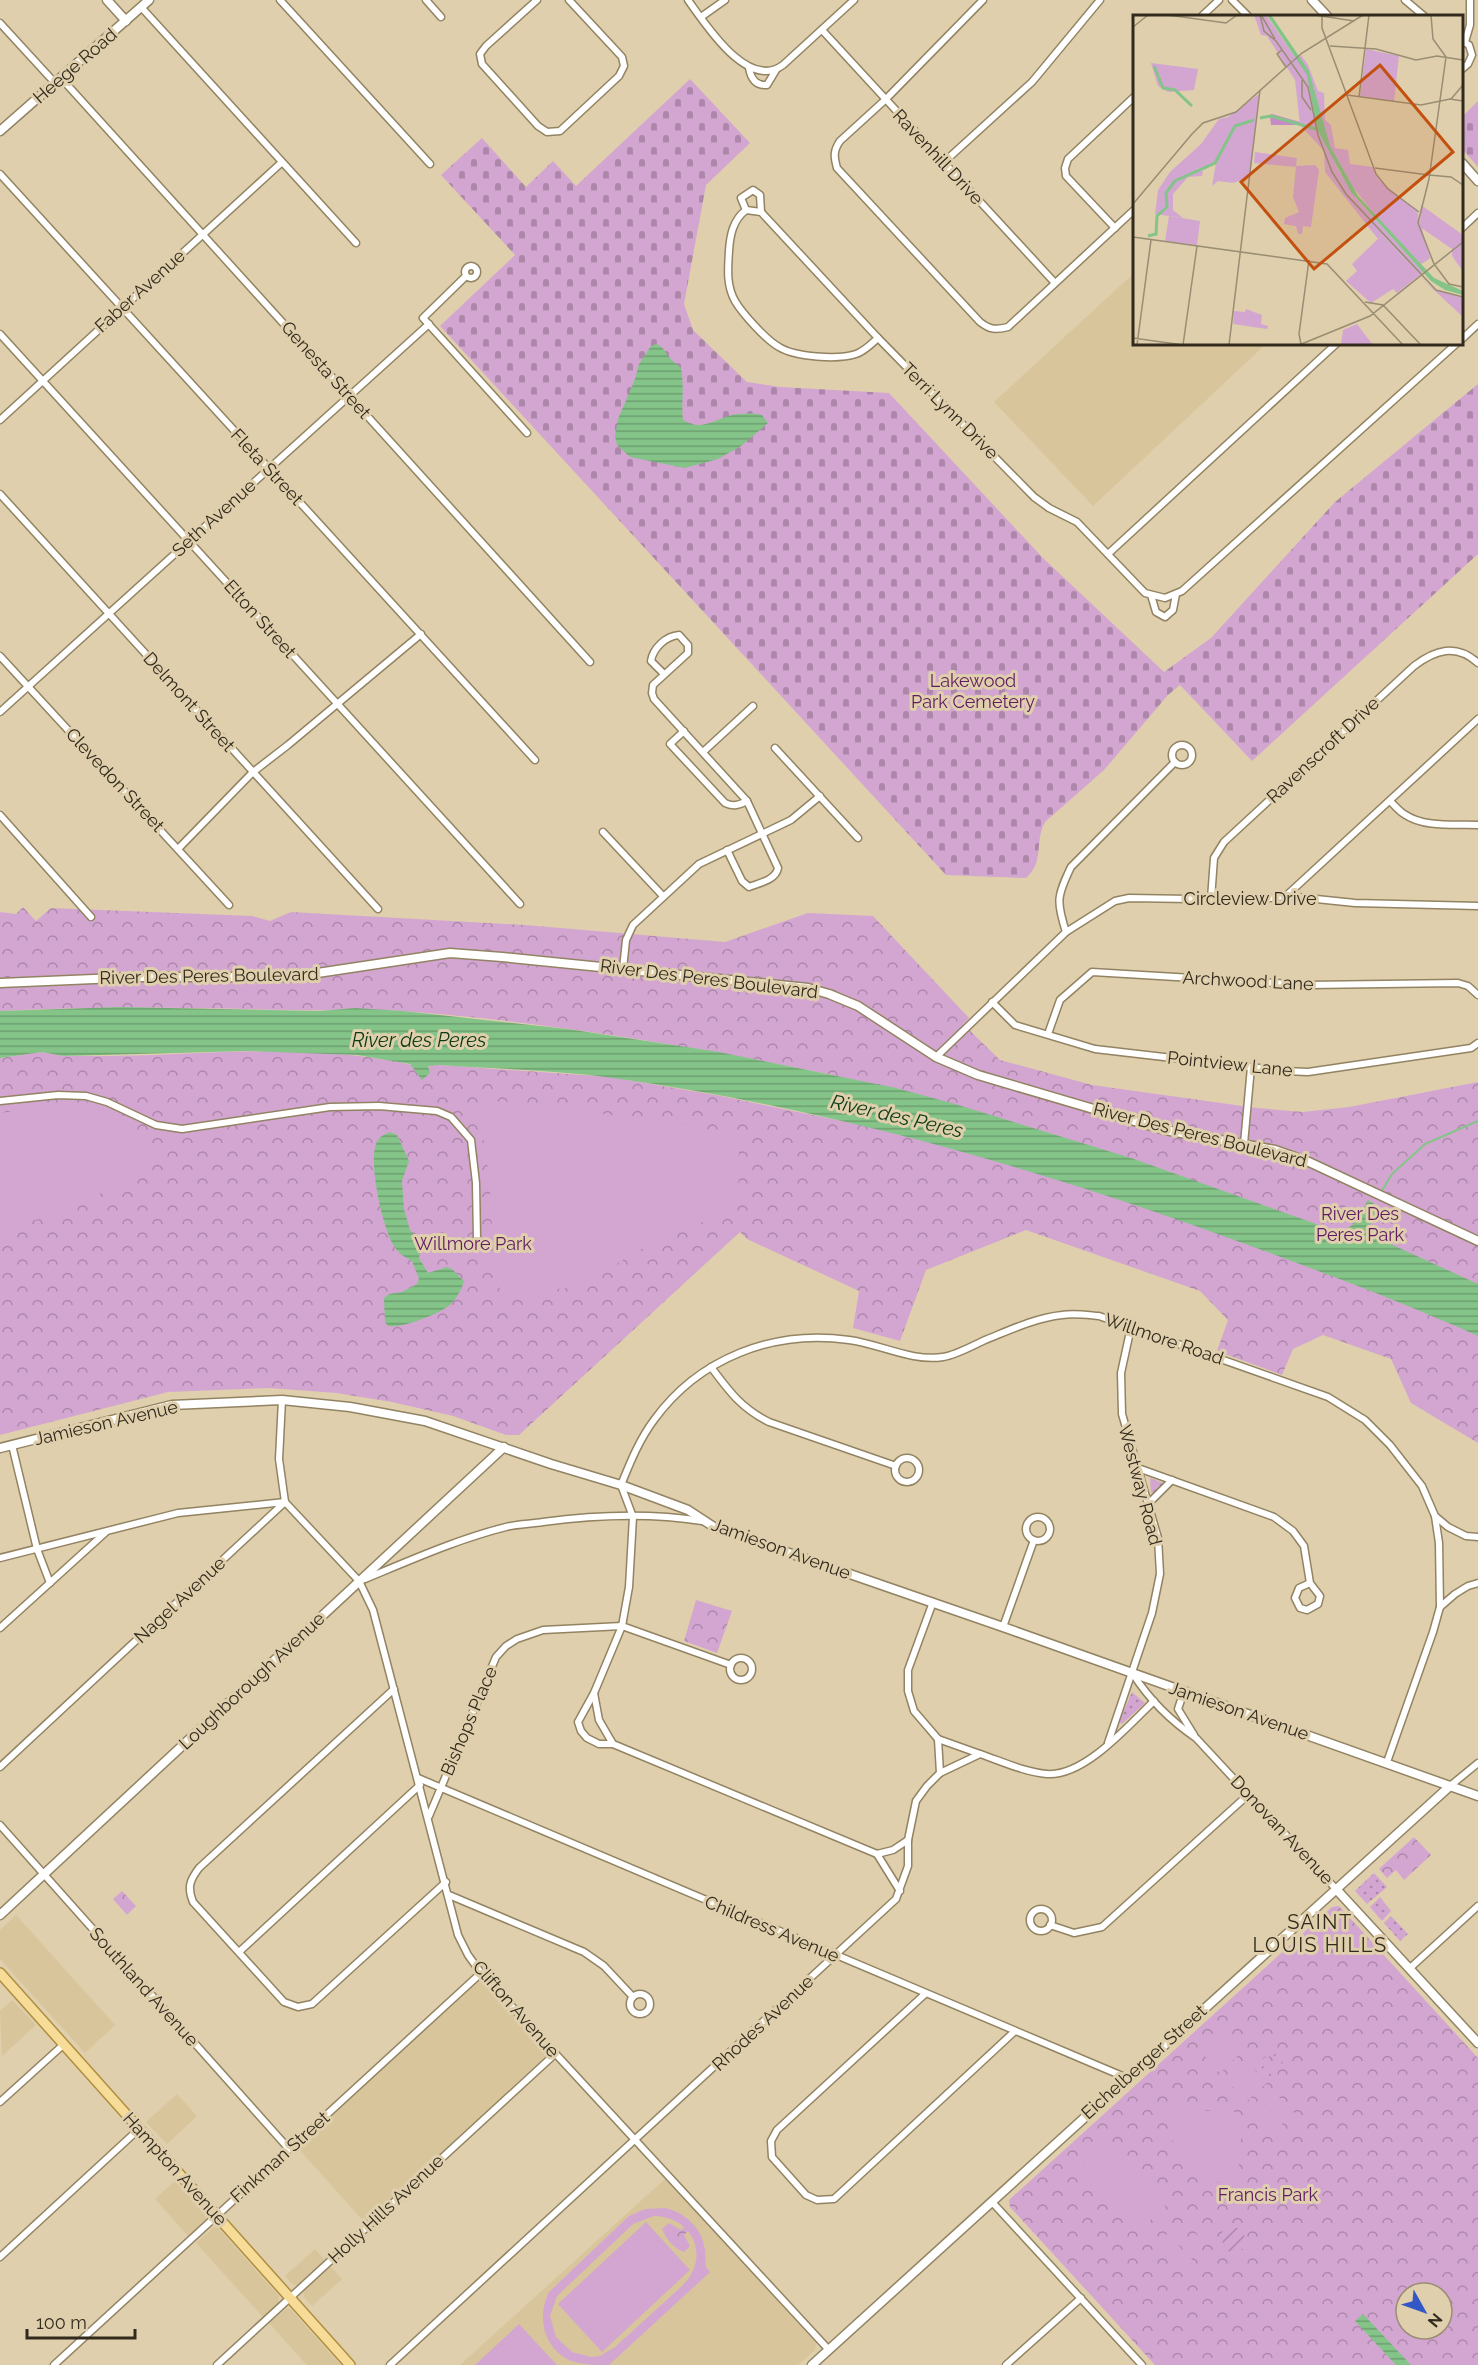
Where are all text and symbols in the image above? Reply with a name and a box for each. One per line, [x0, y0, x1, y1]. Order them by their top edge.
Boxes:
inset map [1133, 15, 1463, 345]
street label: Heege Road [29, 24, 121, 108]
street label: Ravenhill Drive [889, 105, 988, 209]
street label: Faber Avenue [90, 244, 189, 337]
street label: Genesta Street [277, 317, 376, 423]
street label: Terri Lynn Drive [898, 358, 1003, 464]
street label: Fleta Street [227, 424, 308, 509]
street label: Seth Avenue [168, 474, 260, 561]
street label: Elton Street [220, 575, 301, 662]
street label: Delmont Street [139, 648, 240, 756]
park label: Lakewood Park Cemetery [911, 670, 1035, 712]
street label: Ravenscroft Drive [1262, 692, 1384, 807]
street label: Clevedon Street [62, 723, 169, 836]
street label: Circleview Drive [1184, 888, 1317, 909]
street label: River Des Peres Boulevard [599, 955, 819, 1002]
street label: River Des Peres Boulevard [99, 963, 319, 988]
street label: Archwood Lane [1182, 967, 1315, 994]
water label: River des Peres [352, 1028, 487, 1052]
street label: Pointview Lane [1166, 1046, 1294, 1081]
water label: River des Peres [829, 1089, 966, 1143]
street label: River Des Peres Boulevard [1091, 1098, 1309, 1171]
park label: River Des Peres Park [1316, 1203, 1405, 1245]
park label: Willmore Park [414, 1233, 532, 1254]
street label: Willmore Road [1102, 1308, 1226, 1369]
street label: Jamieson Avenue [32, 1396, 180, 1449]
street label: Westway Road [1114, 1422, 1167, 1547]
street label: Jamieson Avenue [709, 1514, 854, 1584]
street label: Nagel Avenue [130, 1552, 230, 1647]
street label: Loughborough Avenue [175, 1607, 329, 1754]
street label: Bishops Place [436, 1663, 501, 1779]
street label: Jamieson Avenue [1167, 1677, 1312, 1744]
street label: Donovan Avenue [1226, 1771, 1339, 1889]
street label: Childress Avenue [702, 1891, 843, 1967]
district label: SAINT LOUIS HILLS [1252, 1910, 1388, 1957]
street label: Southland Avenue [86, 1923, 203, 2051]
street label: Clifton Avenue [469, 1956, 564, 2062]
street label: Rhodes Avenue [708, 1970, 818, 2075]
street label: Eichelberger Street [1077, 2000, 1210, 2123]
street label: Finkman Street [226, 2107, 333, 2207]
street label: Hampton Avenue [119, 2108, 232, 2230]
street label: Holly Hills Avenue [324, 2149, 448, 2267]
park label: Francis Park [1218, 2184, 1319, 2205]
north arrow [1394, 2281, 1454, 2341]
scale bar [27, 2302, 135, 2340]
text: N [1424, 2310, 1446, 2331]
text: 100 m [36, 2312, 87, 2333]

